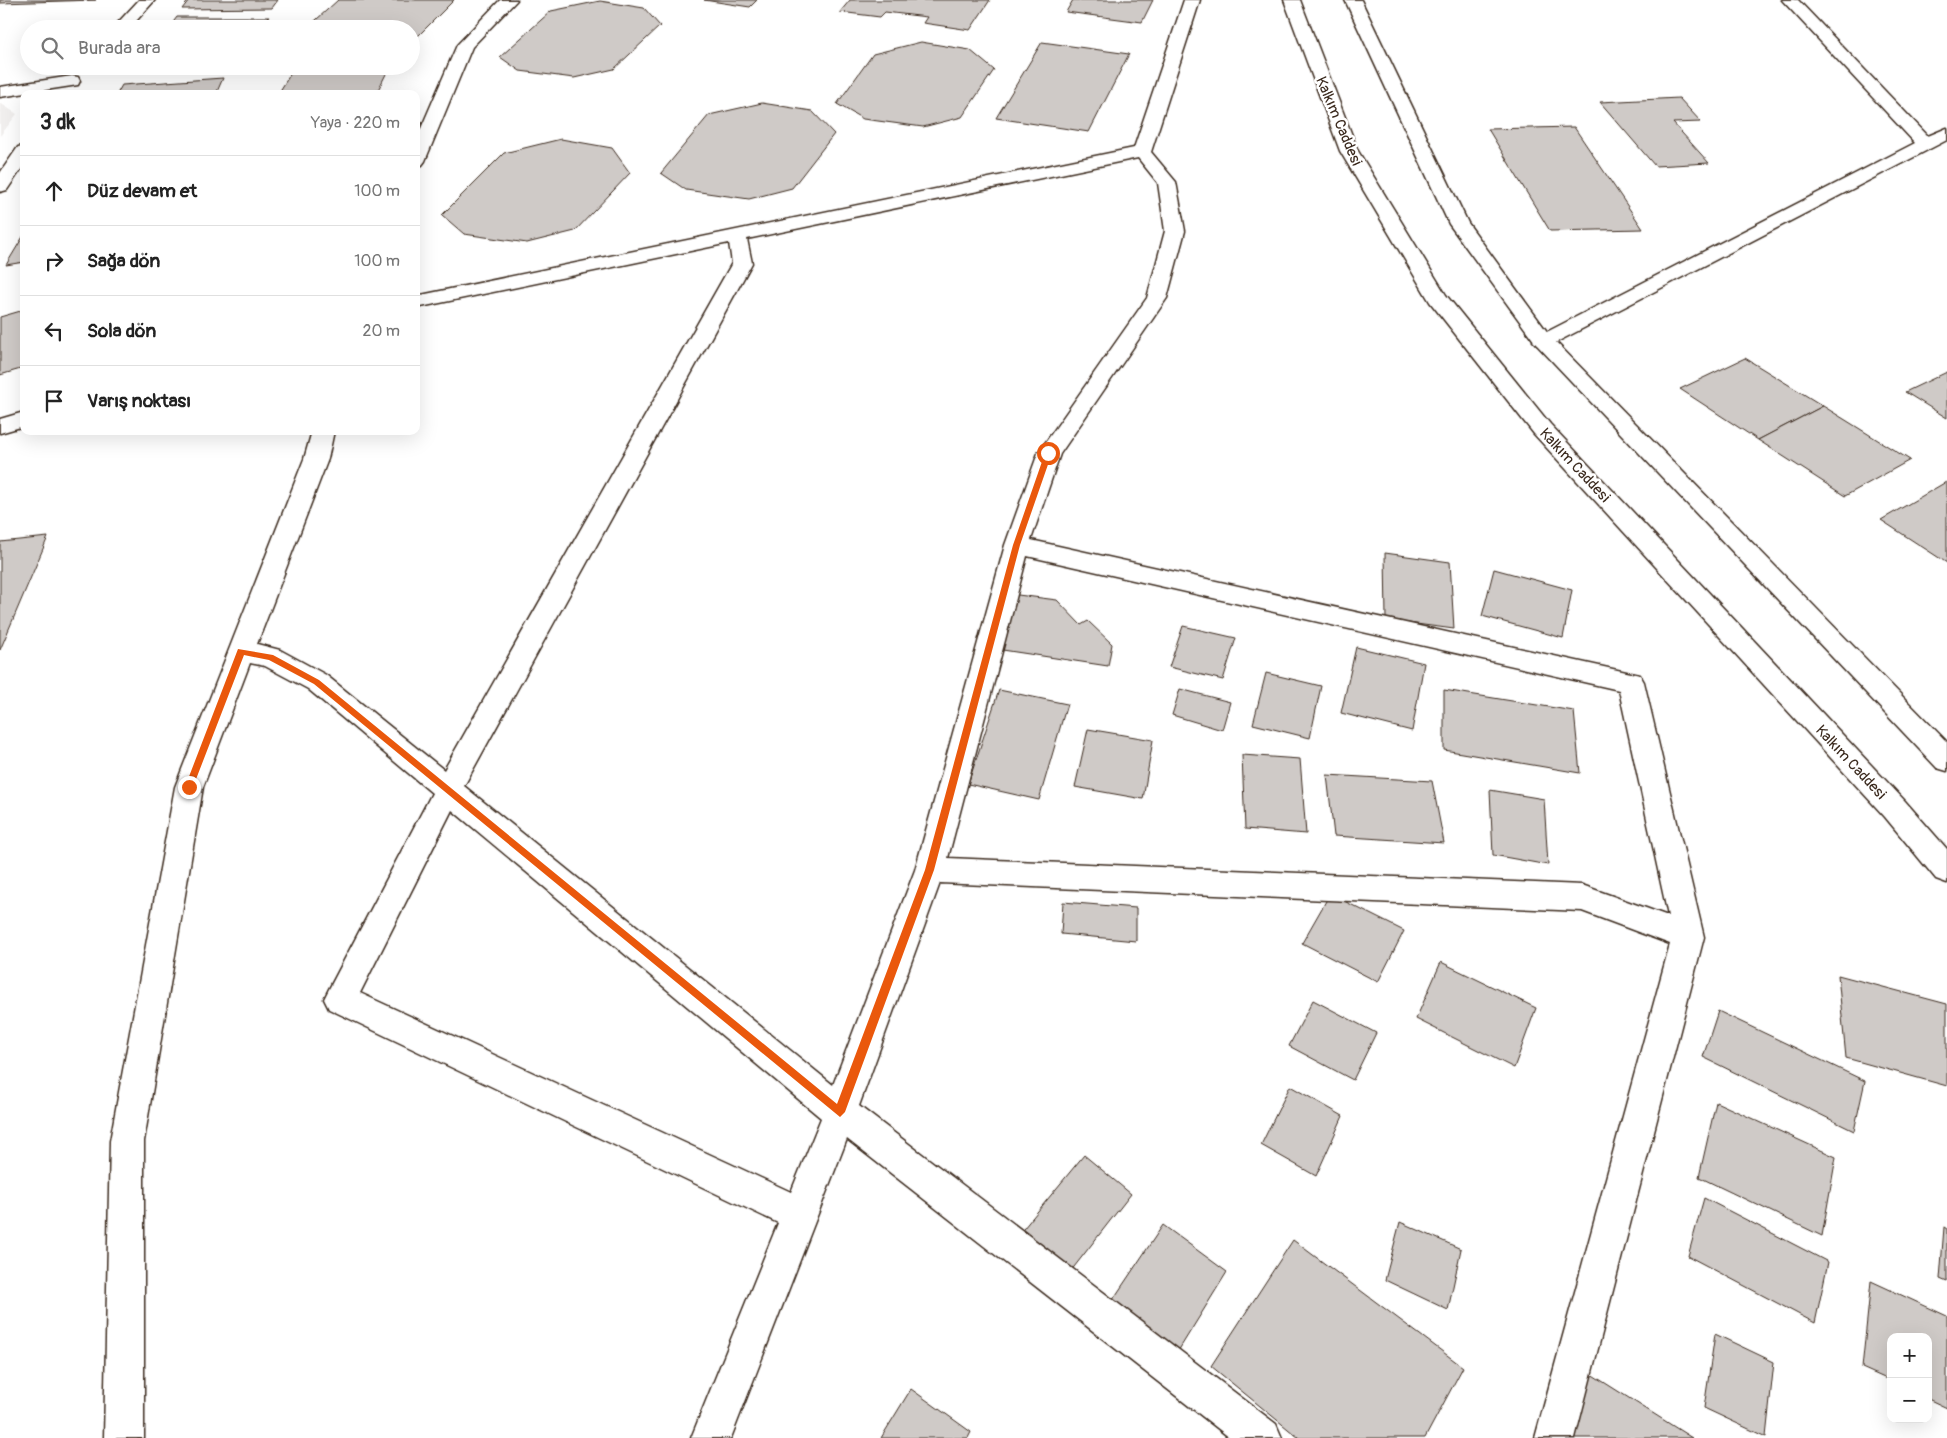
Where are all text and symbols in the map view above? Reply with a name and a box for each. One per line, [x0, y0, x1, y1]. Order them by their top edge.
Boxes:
search box [20, 20, 420, 75]
icon: search [38, 34, 66, 62]
text: Burada ara [78, 36, 161, 60]
street label: Kalkım Caddesi [1311, 74, 1366, 169]
text: 3 dk [40, 109, 75, 136]
text: Yaya · 220 m [311, 113, 400, 133]
icon: ahead [40, 177, 68, 205]
text: Düz devam et [87, 179, 197, 203]
text: 100 m [354, 181, 400, 201]
icon: right [40, 247, 68, 275]
text: Sağa dön [87, 249, 160, 273]
text: 100 m [354, 251, 400, 271]
icon: left [40, 317, 68, 345]
text: Sola dön [87, 319, 156, 343]
text: 20 m [362, 321, 400, 341]
icon: arrive [40, 387, 68, 415]
text: Varış noktası [87, 389, 191, 413]
street label: Kalkım Caddesi [1535, 424, 1614, 507]
route start [1037, 442, 1060, 465]
street label: Kalkım Caddesi [1811, 721, 1890, 804]
route end [178, 776, 201, 799]
map controls [1887, 1333, 1932, 1423]
button: + [1887, 1333, 1932, 1378]
button: − [1887, 1378, 1932, 1423]

